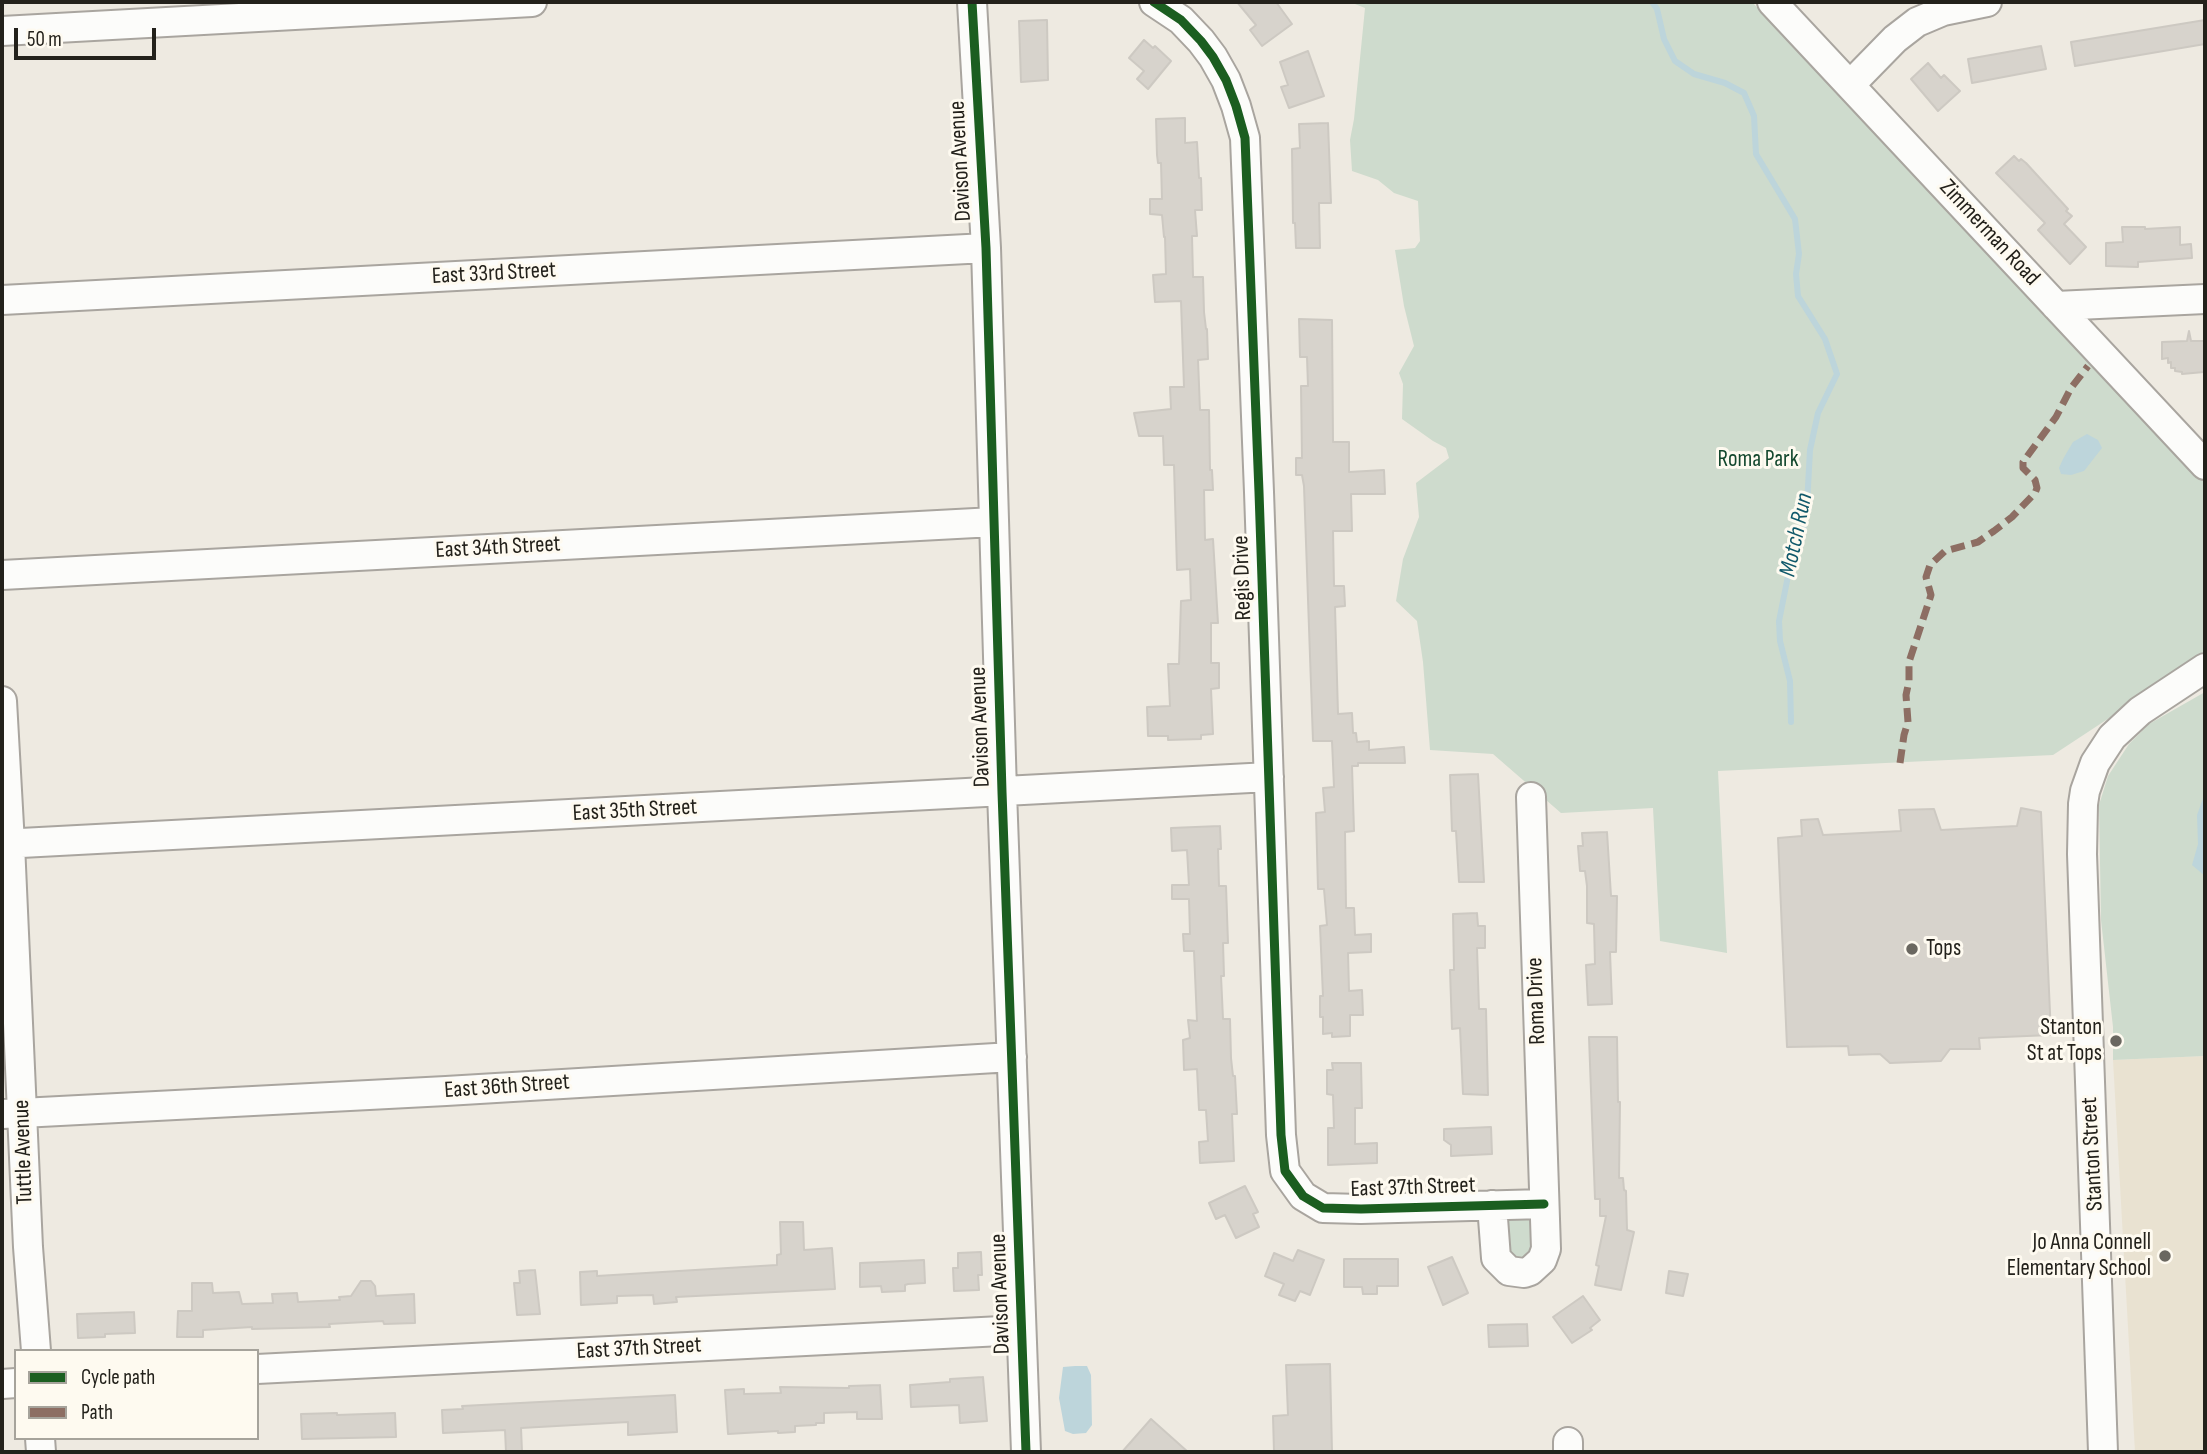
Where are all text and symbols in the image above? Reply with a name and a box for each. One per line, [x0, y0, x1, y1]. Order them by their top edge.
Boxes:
scale bar [18, 14, 159, 58]
text: 50 m [27, 27, 62, 52]
street label: Davison Avenue [944, 100, 978, 222]
street label: Zimmerman Road [1933, 174, 2045, 292]
street label: East 33rd Street [431, 257, 557, 291]
park label: Roma Park [1718, 446, 1798, 474]
water label: Motch Run [1774, 491, 1820, 579]
street label: East 34th Street [435, 531, 561, 565]
street label: Regis Drive [1228, 535, 1258, 621]
street label: Davison Avenue [965, 666, 997, 788]
street label: East 35th Street [572, 794, 698, 828]
place label: Tops [1926, 935, 1961, 963]
marker: Tops [1904, 941, 1920, 957]
street label: Roma Drive [1522, 957, 1552, 1045]
place label: Stanton St at Tops [2027, 1014, 2102, 1068]
marker: Stanton St at Tops [2108, 1033, 2124, 1049]
street label: East 36th Street [443, 1069, 571, 1105]
street label: Stanton Street [2076, 1096, 2110, 1212]
street label: Tuttle Avenue [8, 1099, 40, 1205]
street label: East 37th Street [1350, 1172, 1476, 1204]
place label: Jo Anna Connell Elementary School [2007, 1229, 2151, 1283]
street label: Davison Avenue [985, 1233, 1017, 1355]
marker: Jo Anna Connell Elementary School [2157, 1248, 2173, 1264]
street label: East 37th Street [576, 1332, 702, 1366]
legend [14, 1349, 259, 1440]
text: Cycle path [81, 1365, 155, 1390]
text: Path [81, 1400, 113, 1425]

